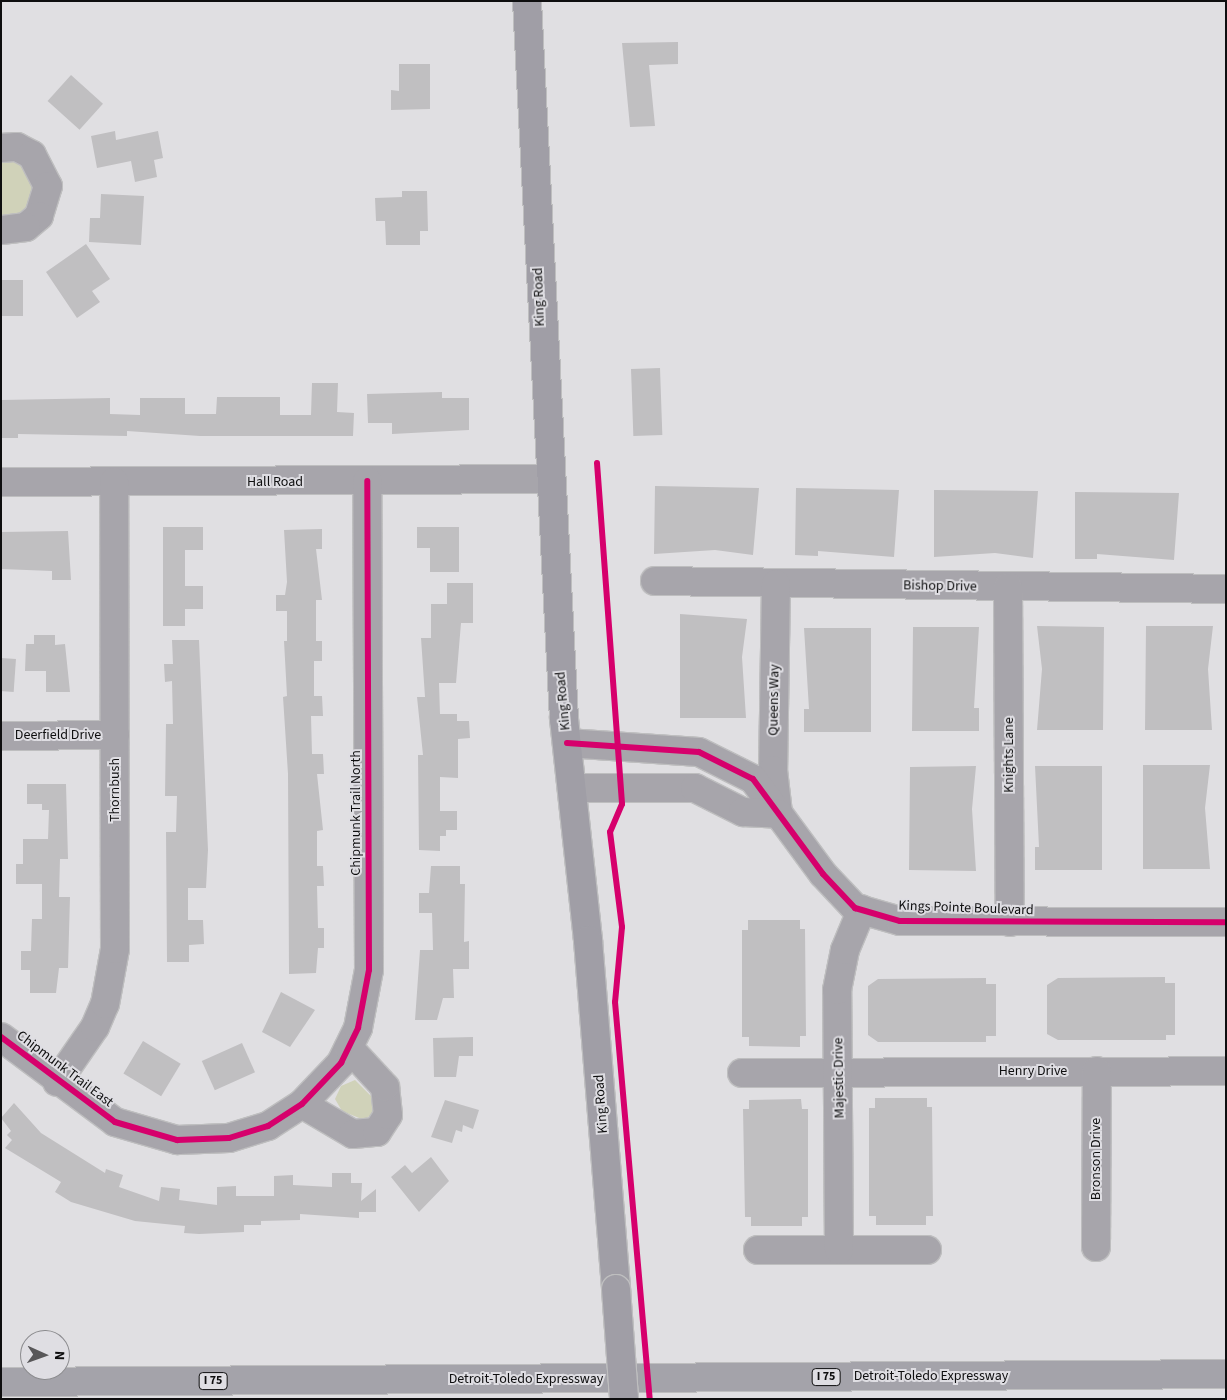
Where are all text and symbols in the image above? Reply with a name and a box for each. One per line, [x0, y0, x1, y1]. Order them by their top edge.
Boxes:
street label: King Road [530, 267, 548, 327]
street label: Hall Road [247, 474, 303, 490]
street label: Bishop Drive [903, 577, 977, 595]
street label: Queens Way [765, 664, 783, 736]
street label: King Road [552, 671, 574, 731]
street label: Knights Lane [1001, 717, 1017, 793]
street label: Deerfield Drive [15, 727, 101, 743]
street label: Chipmunk Trail North [348, 750, 364, 876]
street label: Thornbush [107, 758, 123, 822]
street label: Kings Pointe Boulevard [898, 897, 1034, 919]
street label: Chipmunk Trail East [13, 1027, 117, 1111]
street label: Majestic Drive [830, 1037, 848, 1119]
street label: Henry Drive [999, 1063, 1067, 1079]
street label: King Road [591, 1074, 611, 1134]
street label: Bronson Drive [1088, 1118, 1104, 1200]
north arrow [20, 1330, 70, 1380]
text: N [49, 1350, 69, 1360]
road number: I 75 [811, 1368, 841, 1386]
street label: Detroit-Toledo Expressway [854, 1368, 1008, 1384]
street label: Detroit-Toledo Expressway [449, 1371, 603, 1387]
road number: I 75 [198, 1372, 228, 1390]

